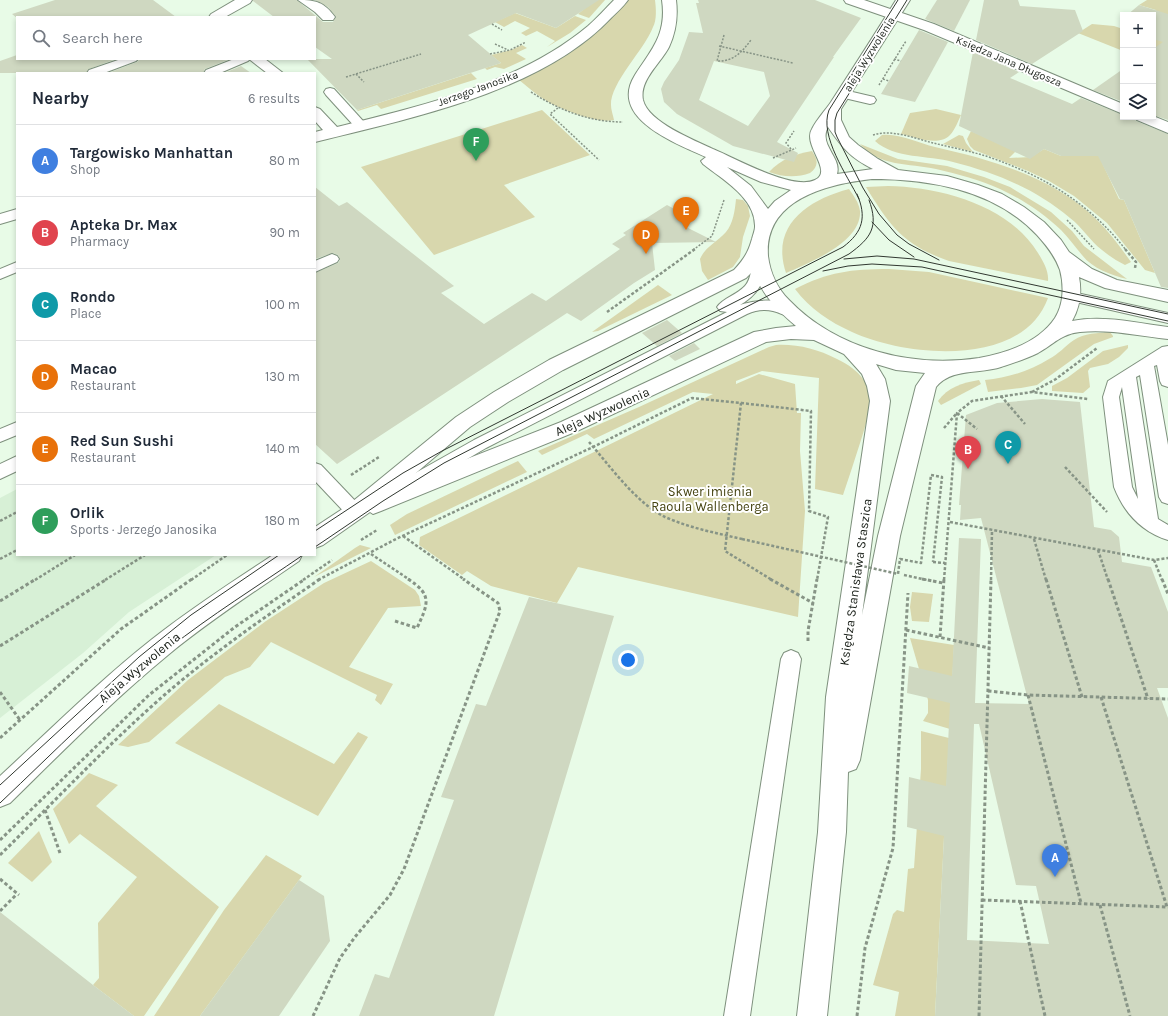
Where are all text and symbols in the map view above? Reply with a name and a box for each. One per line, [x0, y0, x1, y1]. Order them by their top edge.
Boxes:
map controls [1120, 12, 1156, 120]
button: + [1120, 12, 1156, 48]
street label: aleja Wyzwolenia [841, 14, 898, 94]
search box [16, 16, 316, 60]
icon: search [30, 27, 52, 49]
text: Search here [62, 29, 143, 47]
street label: Księdza Jana Długosza [954, 33, 1064, 90]
button: − [1120, 48, 1156, 84]
street label: Jerzego Janosika [436, 68, 520, 109]
button: layers [1120, 84, 1156, 120]
text: Nearby [32, 88, 89, 108]
text: 6 results [248, 91, 300, 106]
pin: F [463, 128, 489, 161]
text: Targowisko Manhattan [70, 144, 233, 162]
text: A [41, 153, 49, 168]
text: 80 m [269, 153, 300, 168]
text: Shop [70, 162, 100, 177]
pin: E [673, 197, 699, 230]
text: Apteka Dr. Max [70, 216, 177, 234]
pin: D [633, 221, 659, 254]
text: B [41, 225, 49, 240]
text: 90 m [269, 225, 300, 240]
text: Pharmacy [70, 234, 129, 249]
text: Rondo [70, 288, 115, 306]
text: C [41, 297, 49, 312]
text: 100 m [265, 297, 300, 312]
text: Place [70, 306, 101, 321]
text: Macao [70, 360, 117, 378]
text: D [41, 369, 49, 384]
text: 130 m [265, 369, 300, 384]
text: Restaurant [70, 378, 136, 393]
street label: Aleja Wyzwolenia [553, 384, 652, 439]
pin: C [995, 431, 1021, 464]
text: Red Sun Sushi [70, 432, 174, 450]
pin: B [955, 436, 981, 469]
text: E [41, 441, 49, 456]
text: 140 m [265, 441, 300, 456]
text: Restaurant [70, 450, 136, 465]
park label: Skwer imienia Raoula Wallenberga [651, 484, 769, 514]
street label: Księdza Stanisława Staszica [836, 497, 875, 667]
text: Orlik [70, 504, 105, 522]
text: F [41, 513, 49, 528]
text: 180 m [265, 513, 300, 528]
text: Sports · Jerzego Janosika [70, 522, 217, 537]
street label: Aleja Wyzwolenia [96, 629, 183, 706]
your location [618, 650, 638, 670]
pin: A [1042, 844, 1068, 877]

